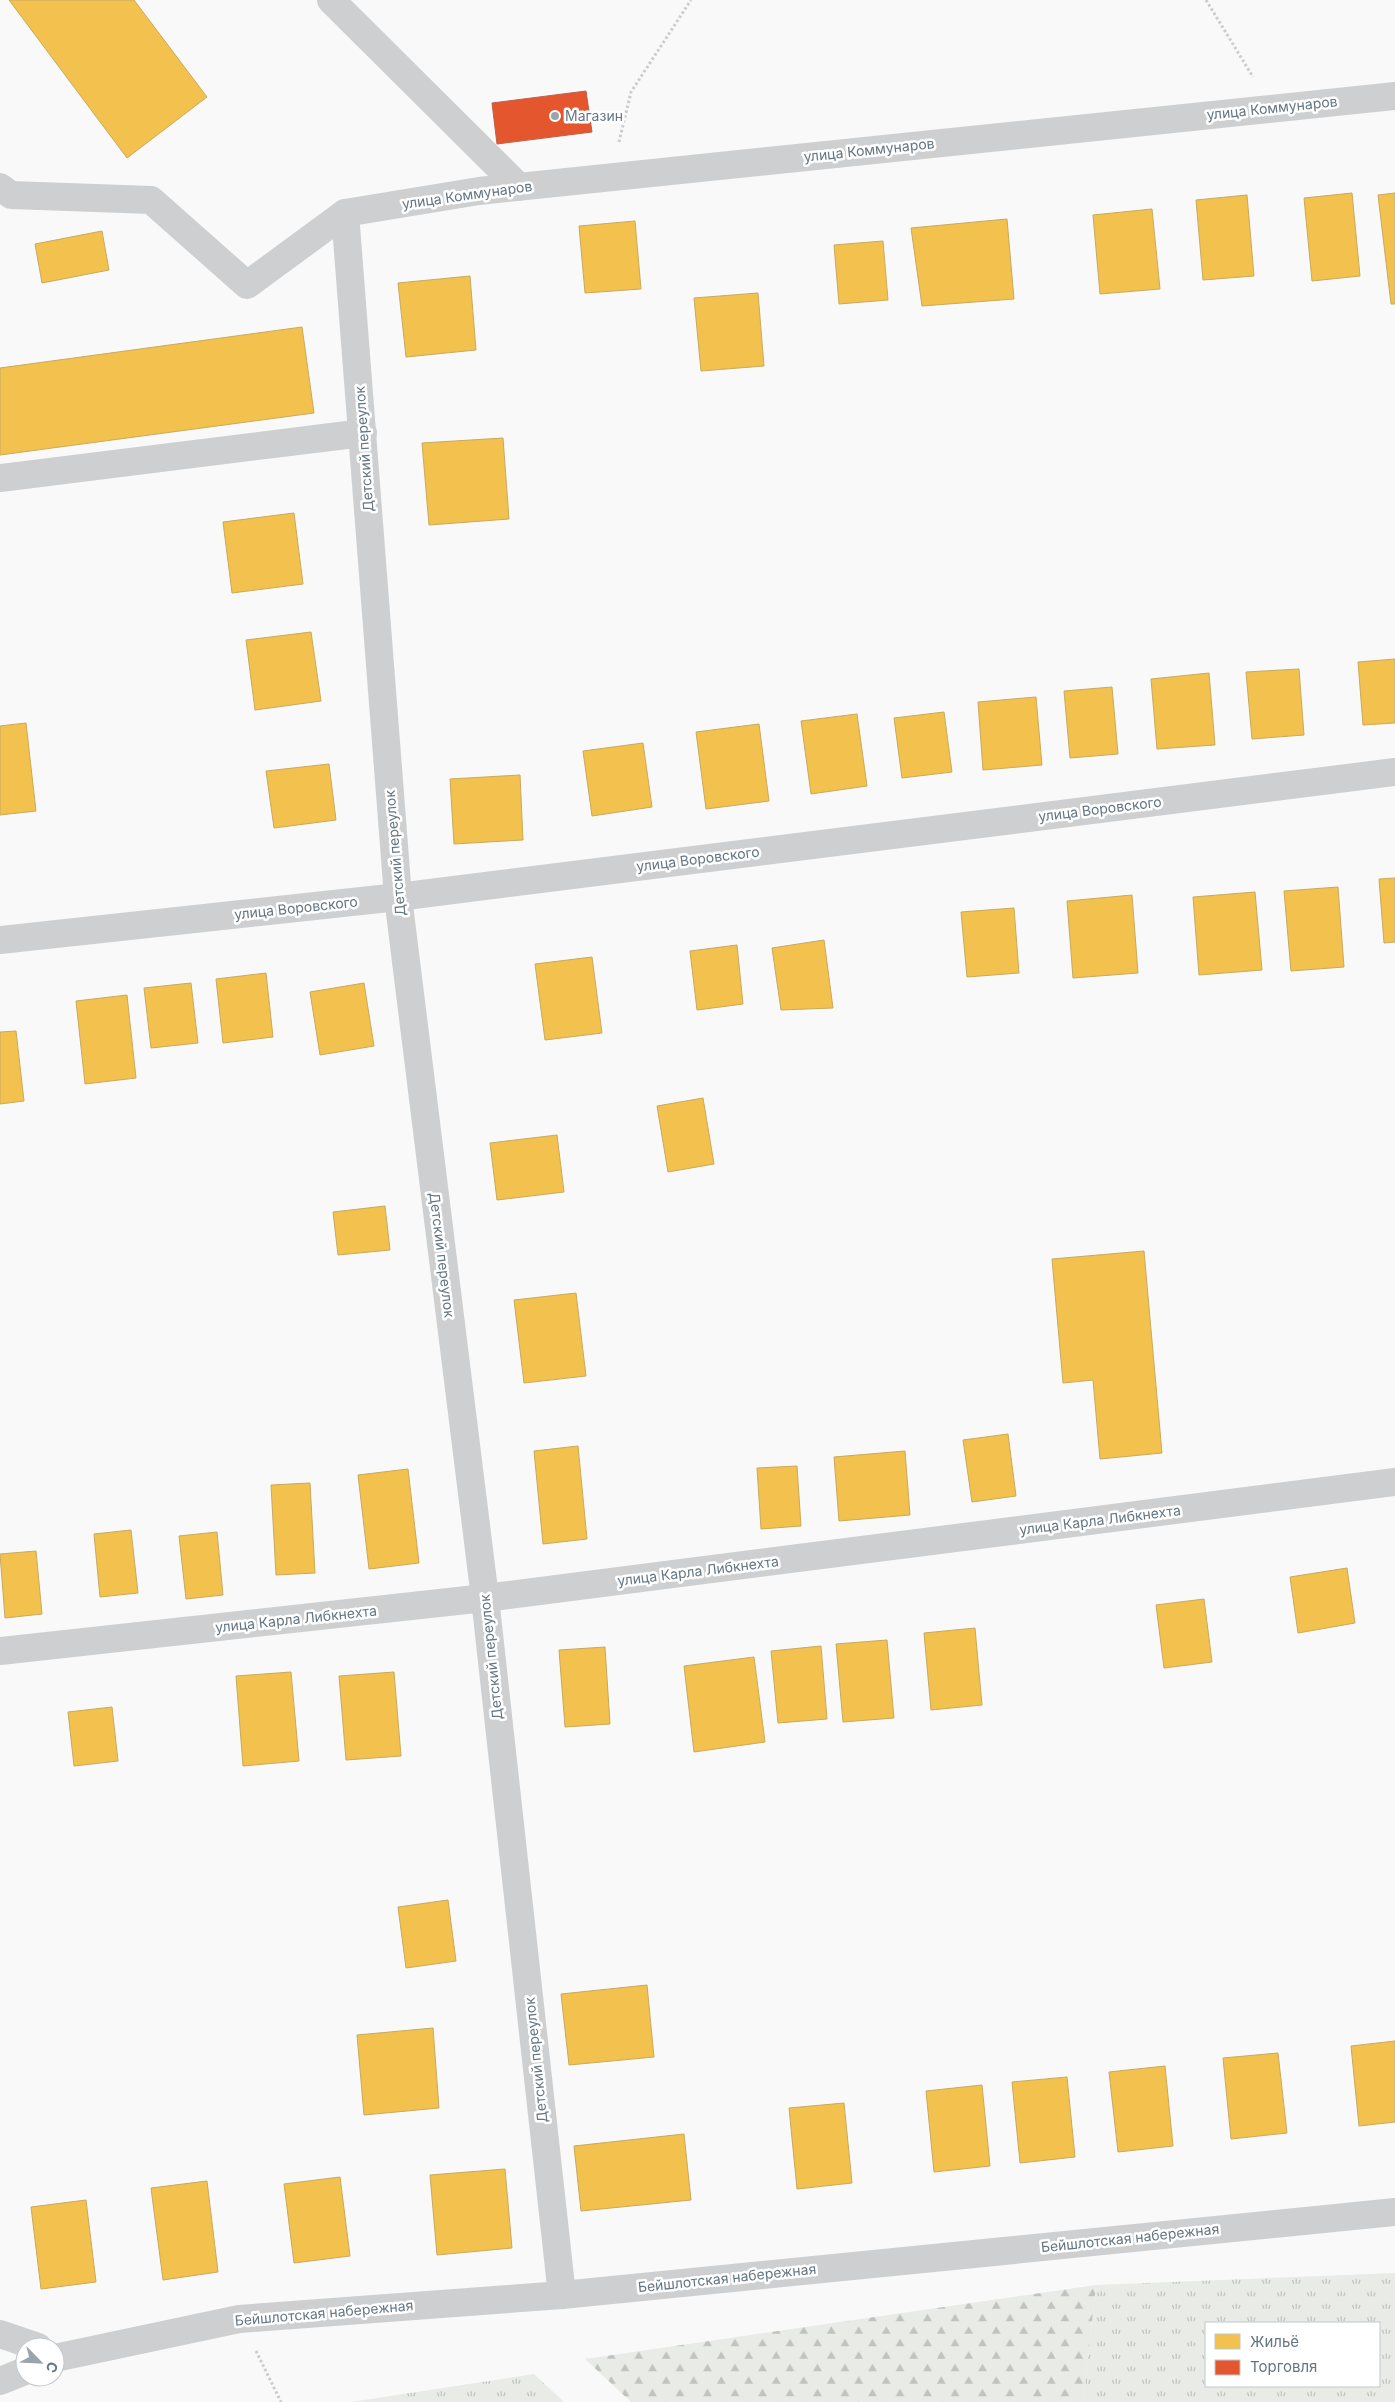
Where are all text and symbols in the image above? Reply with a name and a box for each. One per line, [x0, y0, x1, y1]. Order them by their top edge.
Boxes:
street label: улица Коммунаров [1206, 92, 1338, 123]
place label: Магазин [565, 107, 623, 124]
marker: Магазин [549, 110, 561, 122]
street label: улица Коммунаров [803, 134, 935, 165]
street label: улица Коммунаров [401, 177, 533, 212]
street label: Детский переулок [351, 385, 376, 513]
street label: Детский переулок [381, 789, 408, 917]
street label: улица Воровского [1037, 793, 1163, 825]
street label: улица Воровского [635, 843, 761, 875]
street label: улица Воровского [233, 893, 359, 922]
street label: Детский переулок [426, 1191, 459, 1319]
street label: улица Карла Либкнехта [1018, 1501, 1182, 1538]
street label: улица Карла Либкнехта [616, 1552, 780, 1589]
street label: Детский переулок [475, 1593, 506, 1721]
street label: улица Карла Либкнехта [214, 1602, 378, 1635]
street label: Детский переулок [520, 1996, 551, 2124]
street label: Бейшлотская набережная [1040, 2220, 1220, 2255]
street label: Бейшлотская набережная [637, 2260, 817, 2295]
street label: Бейшлотская набережная [234, 2296, 414, 2329]
legend [1205, 2322, 1380, 2387]
text: Жильё [1250, 2332, 1299, 2351]
north arrow [15, 2337, 65, 2387]
text: Торговля [1250, 2357, 1317, 2376]
text: С [42, 2359, 62, 2376]

